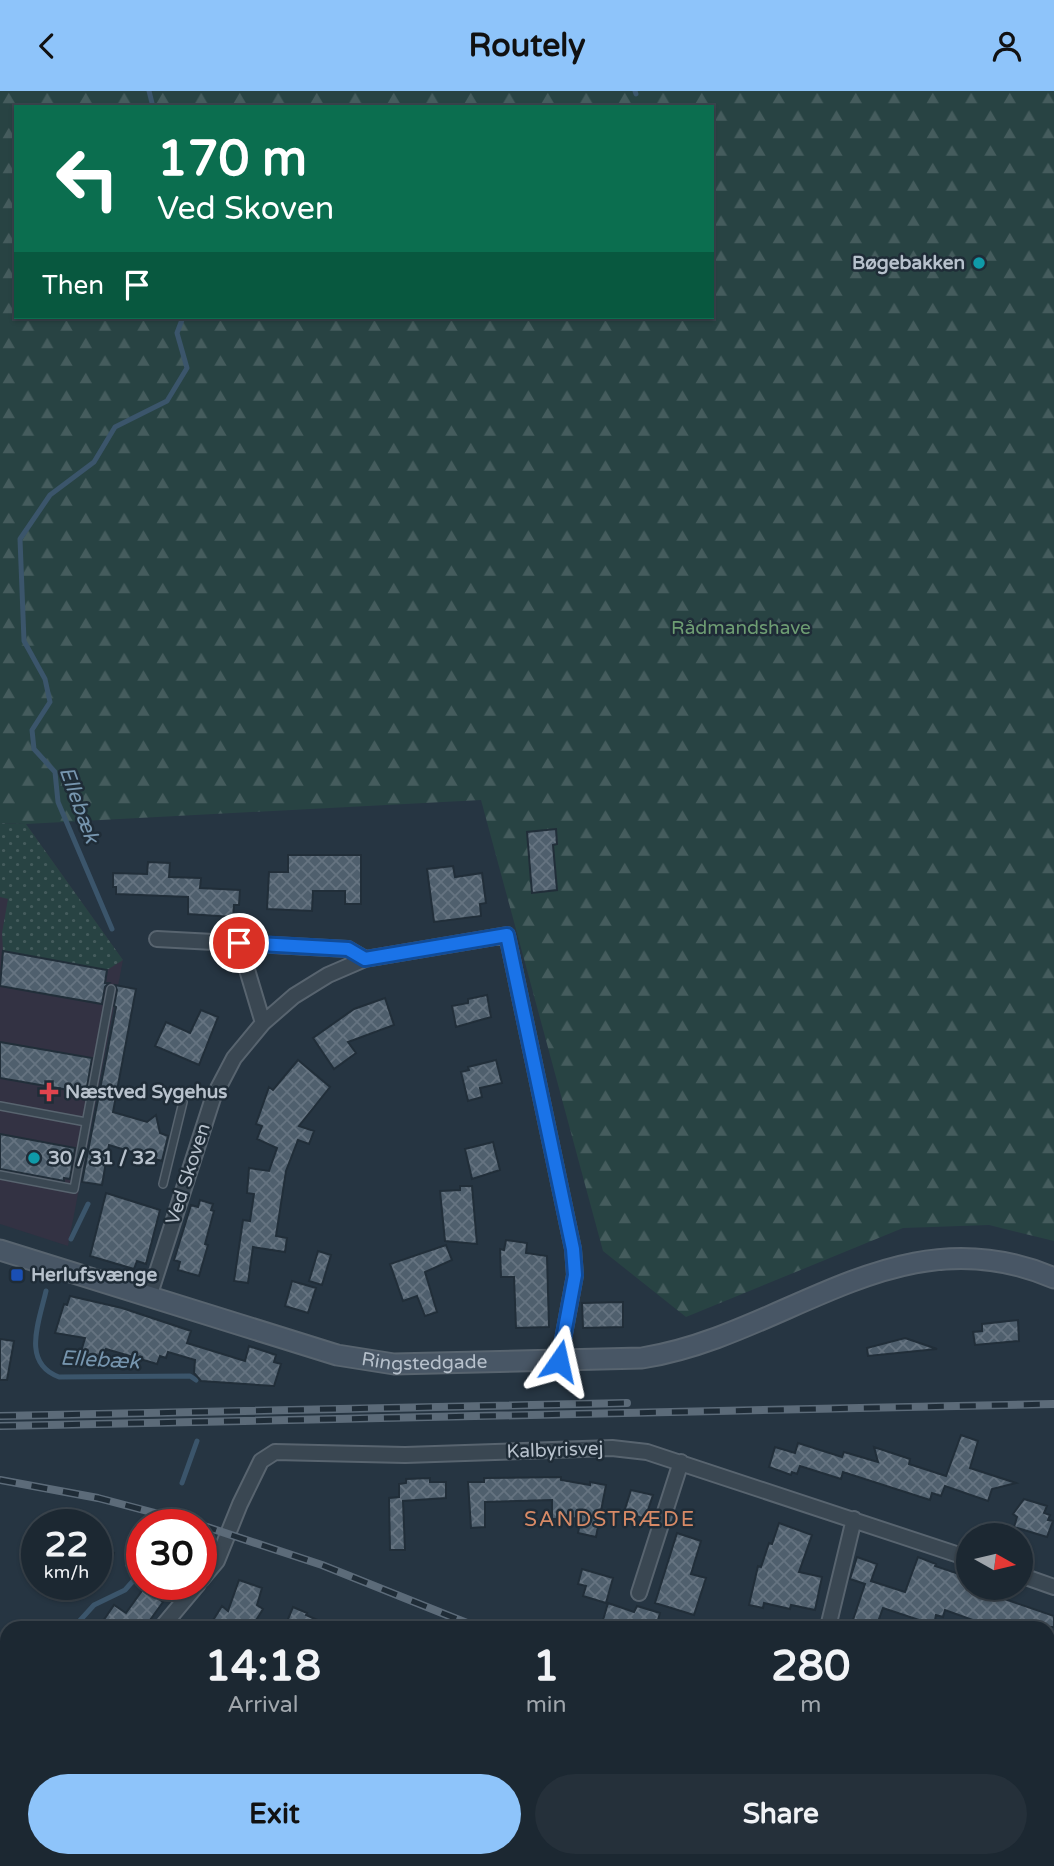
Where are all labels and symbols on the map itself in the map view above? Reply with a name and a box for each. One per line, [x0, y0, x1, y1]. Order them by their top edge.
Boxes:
place label: Bøgebakken [852, 252, 965, 275]
marker: Bøgebakken [971, 255, 987, 271]
park label: Rådmandshave [671, 617, 811, 639]
water label: Ellebæk [54, 763, 105, 848]
pin [209, 913, 269, 973]
place label: Næstved Sygehus [65, 1081, 228, 1104]
marker: Næstved Sygehus [39, 1082, 59, 1102]
street label: Ved Skoven [161, 1121, 215, 1227]
place label: 30 / 31 / 32 [48, 1147, 156, 1169]
marker: 30 / 31 / 32 [26, 1150, 42, 1166]
place label: Herlufsvænge [31, 1264, 158, 1287]
marker: Herlufsvænge [9, 1267, 25, 1283]
position arrow [522, 1324, 596, 1398]
water label: Ellebæk [60, 1345, 142, 1375]
street label: Ringstedgade [360, 1348, 488, 1375]
street label: Kalbyrisvej [506, 1437, 604, 1463]
district label: SANDSTRÆDE [524, 1507, 696, 1532]
speed limit sign: 30 [126, 1509, 217, 1600]
north arrow [956, 1523, 1032, 1599]

